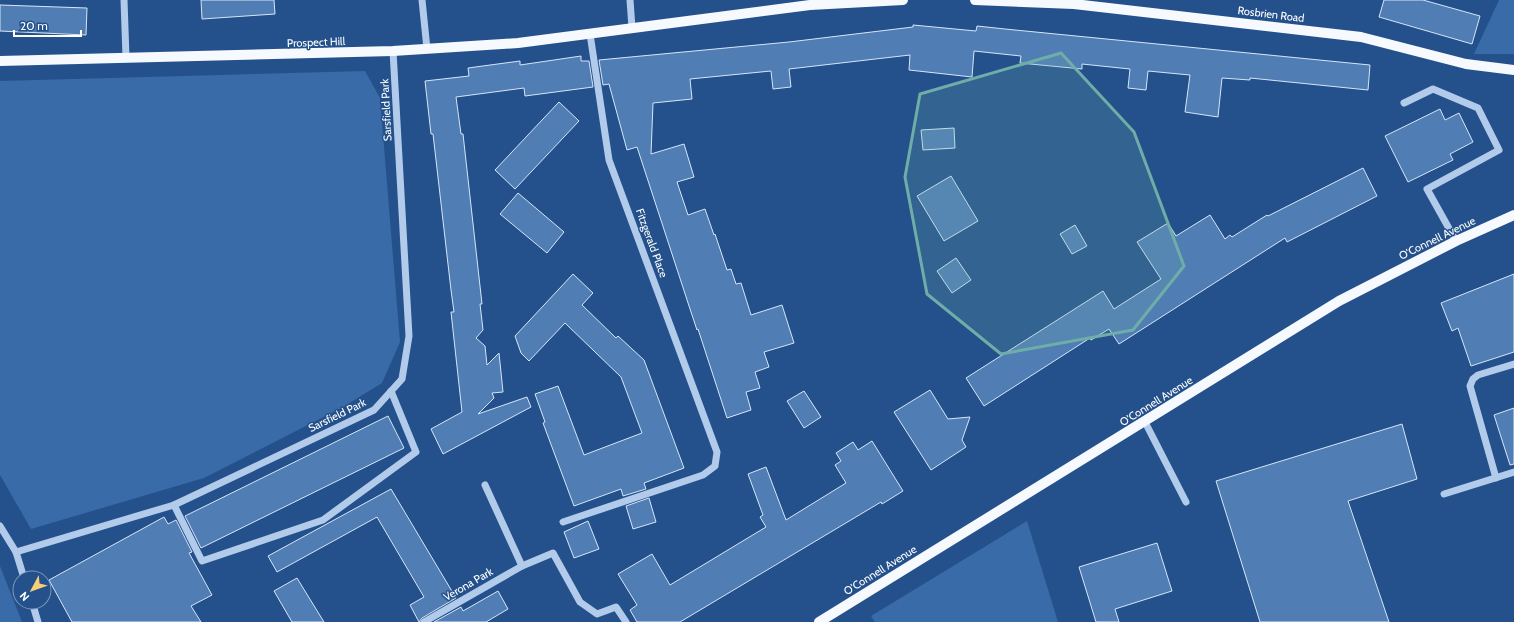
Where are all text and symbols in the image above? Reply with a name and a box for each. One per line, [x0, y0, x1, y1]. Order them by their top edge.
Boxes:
street label: Rosbrien Road [1237, 3, 1305, 25]
scale bar [14, 12, 81, 38]
text: 20 m [20, 18, 48, 33]
street label: Prospect Hill [287, 34, 346, 50]
street label: Sarsfield Park [377, 78, 395, 141]
street label: Fitzgerald Place [633, 207, 671, 280]
street label: O'Connell Avenue [1396, 213, 1478, 263]
street label: O'Connell Avenue [1117, 373, 1195, 429]
street label: Sarsfield Park [306, 395, 368, 435]
street label: O'Connell Avenue [841, 542, 919, 598]
street label: Verona Park [441, 564, 495, 604]
north arrow [12, 570, 52, 610]
text: N [17, 589, 32, 604]

